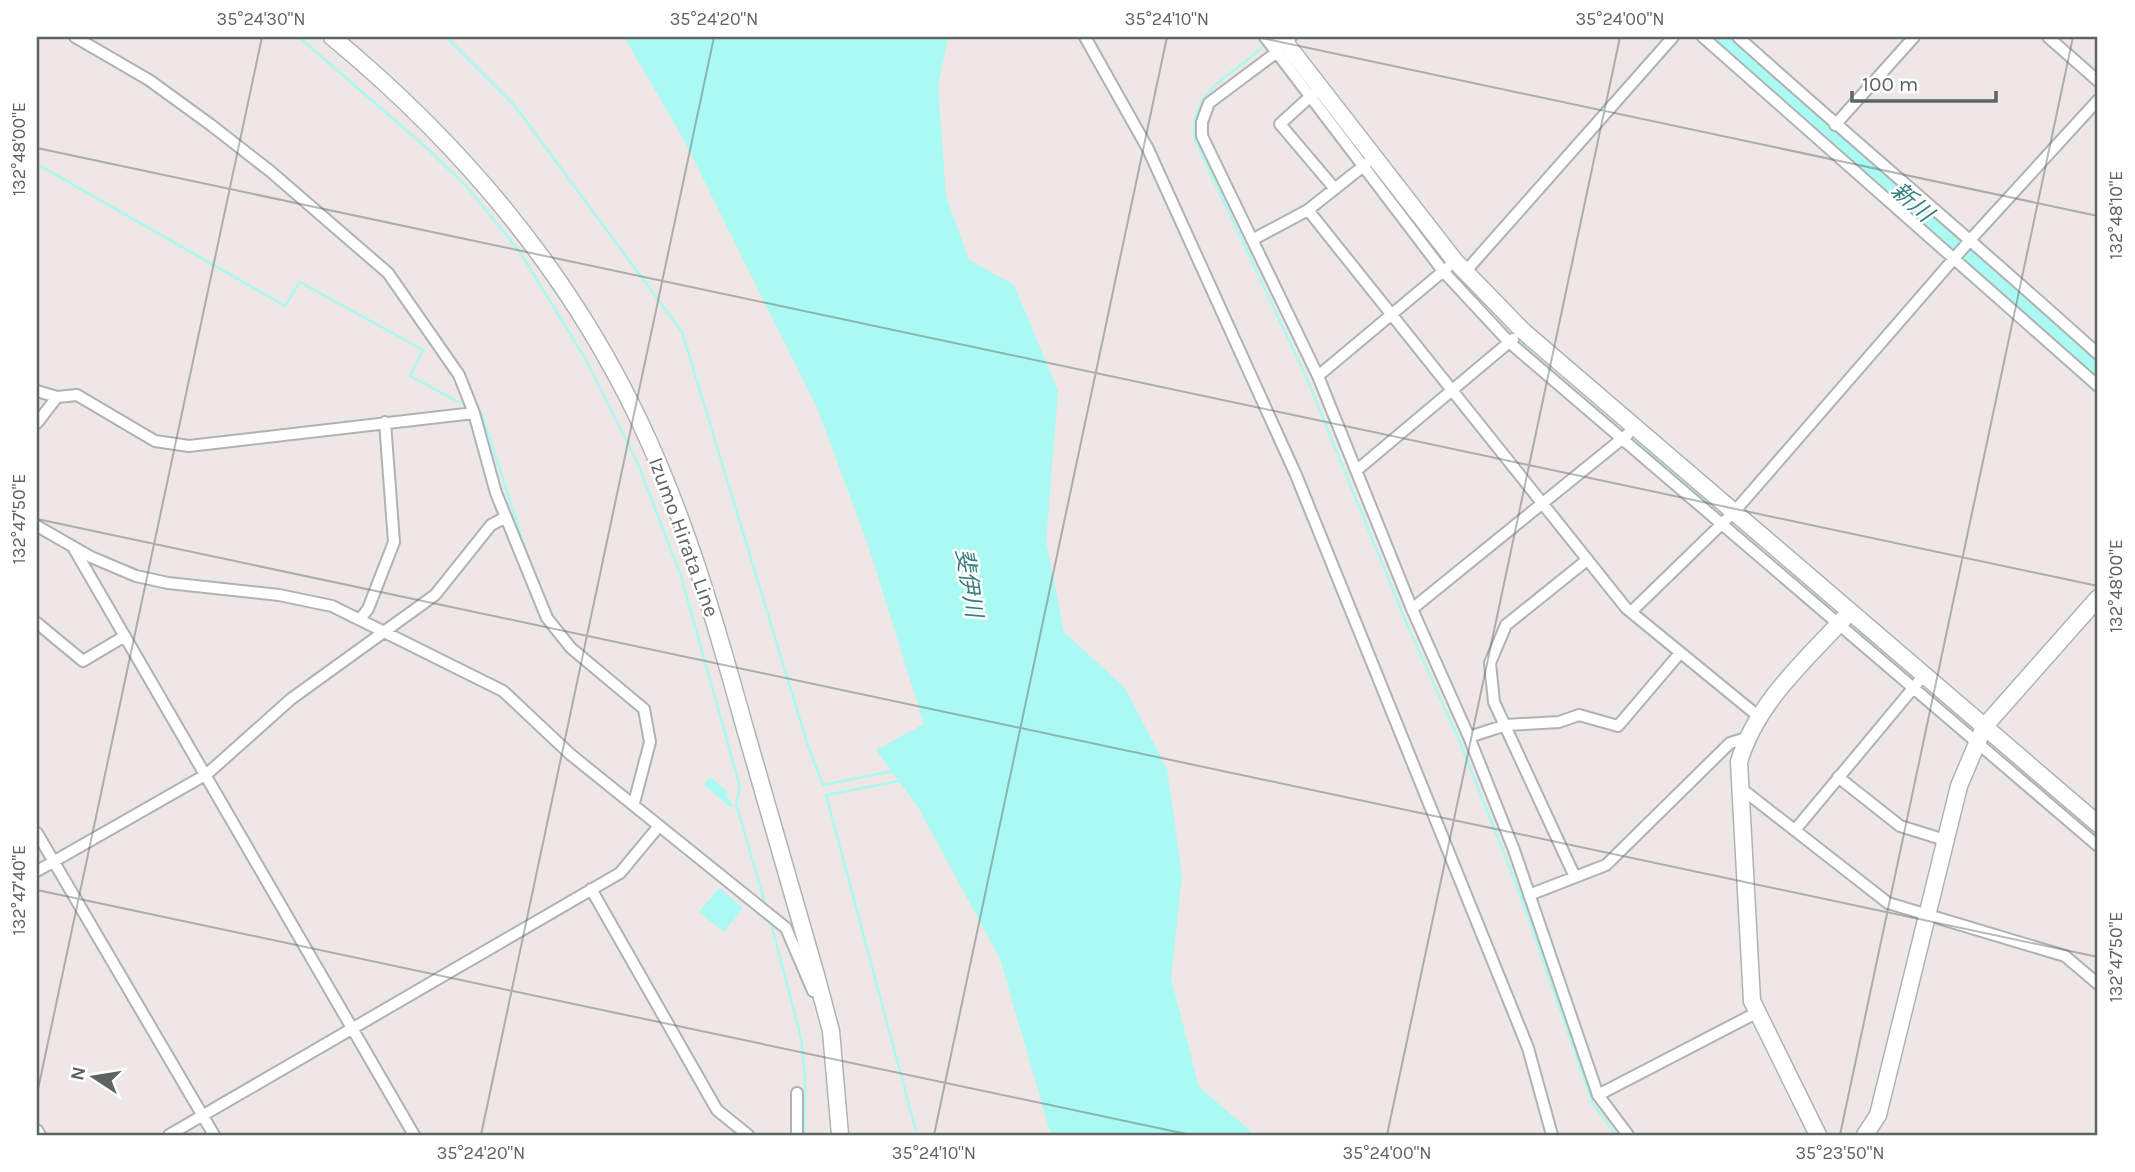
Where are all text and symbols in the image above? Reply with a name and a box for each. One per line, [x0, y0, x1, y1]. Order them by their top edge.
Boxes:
text: 35°24'30"N [217, 8, 305, 30]
text: 35°24'20"N [670, 8, 758, 30]
text: 35°24'10"N [1125, 8, 1209, 30]
text: 35°24'00"N [1575, 8, 1665, 30]
scale bar [1852, 60, 1995, 104]
text: 100 m [1862, 72, 1919, 96]
text: 132°48'00"E [8, 102, 30, 196]
text: 132°48'10"E [2105, 171, 2127, 259]
water label: 新川 [1886, 177, 1940, 229]
street label: Izumo Hirata Line [644, 454, 724, 620]
text: 132°47'50"E [8, 474, 30, 564]
text: 132°48'00"E [2105, 539, 2127, 633]
water label: 斐伊川 [950, 547, 988, 622]
text: 132°47'40"E [8, 845, 30, 935]
text: 132°47'50"E [2105, 912, 2127, 1002]
north arrow [60, 1042, 130, 1112]
text: N [66, 1065, 91, 1083]
text: 35°24'20"N [437, 1142, 525, 1164]
text: 35°24'10"N [892, 1142, 976, 1164]
text: 35°24'00"N [1342, 1142, 1432, 1164]
text: 35°23'50"N [1795, 1142, 1885, 1164]

